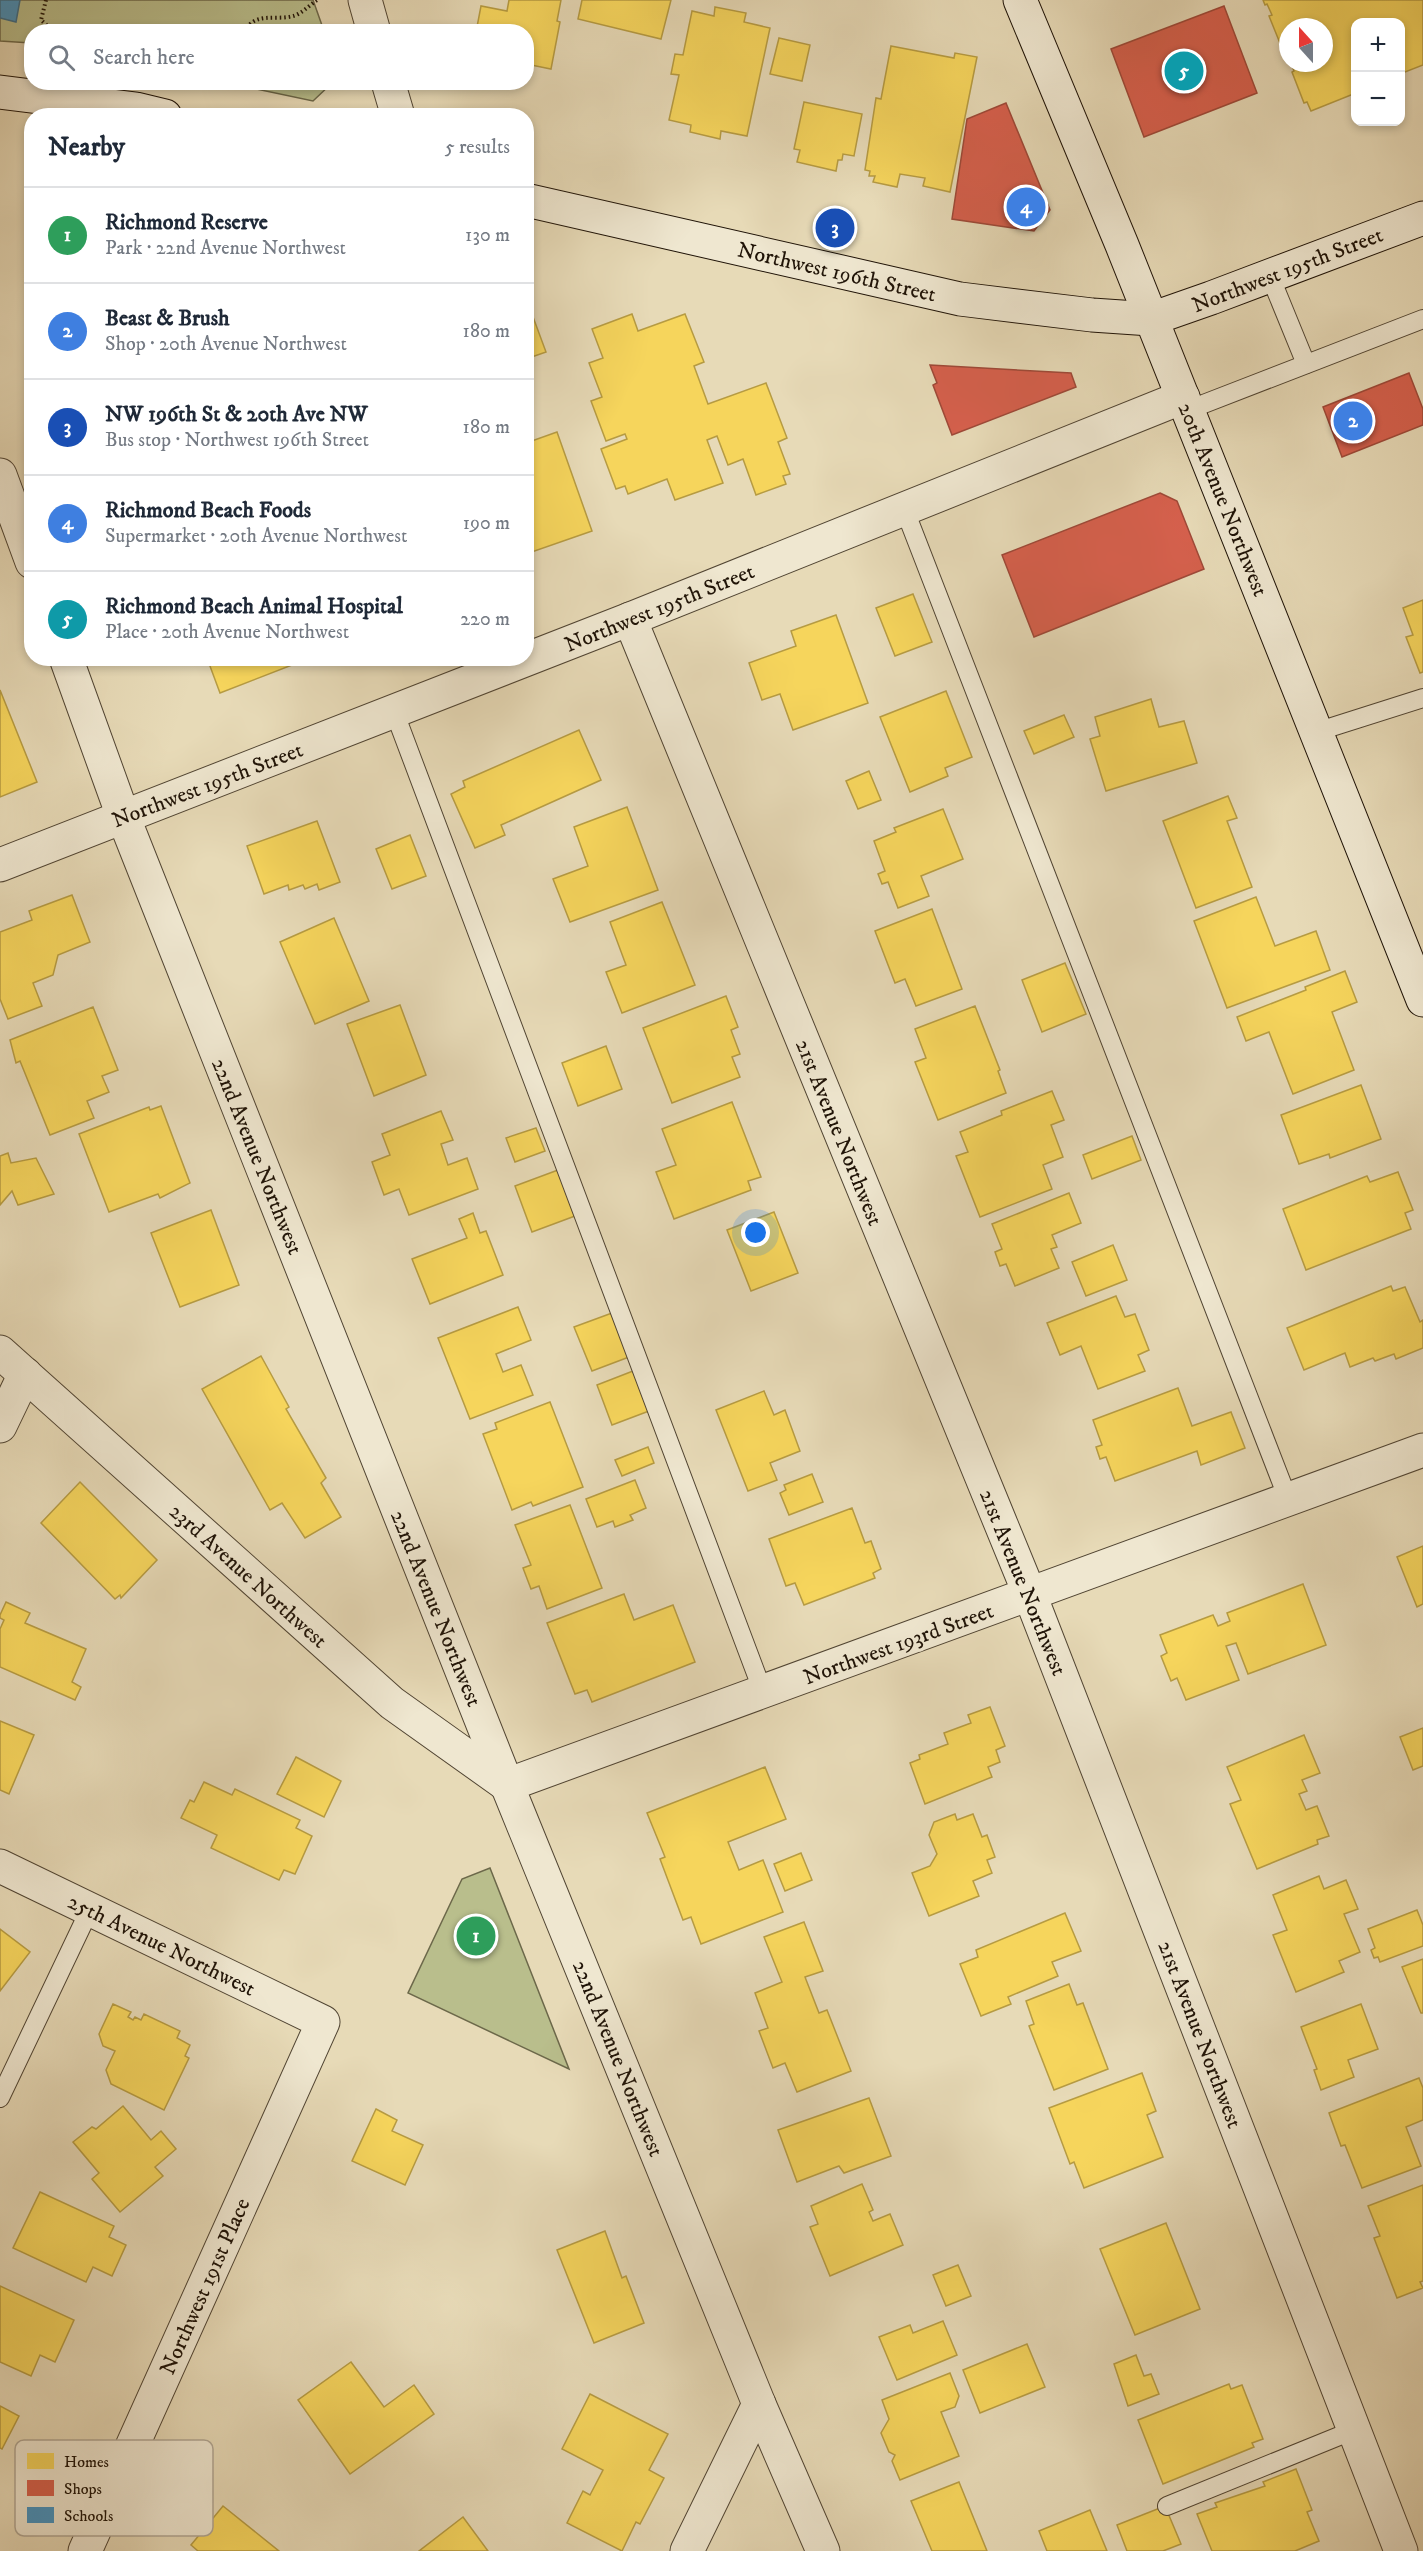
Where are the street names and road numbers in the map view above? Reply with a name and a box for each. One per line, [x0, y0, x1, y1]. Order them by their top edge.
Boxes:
street label: Northwest 195th Street [1188, 222, 1387, 319]
street label: Northwest 196th Street [735, 236, 939, 308]
street label: 20th Avenue Northwest [1171, 399, 1274, 600]
street label: Northwest 195th Street [561, 558, 758, 659]
street label: Northwest 195th Street [108, 737, 307, 834]
street label: 21st Avenue Northwest [789, 1035, 888, 1230]
street label: 22nd Avenue Northwest [205, 1054, 308, 1259]
street label: 21st Avenue Northwest [973, 1485, 1072, 1680]
street label: 23rd Avenue Northwest [163, 1498, 333, 1654]
street label: 22nd Avenue Northwest [384, 1506, 487, 1711]
street label: Northwest 193rd Street [800, 1597, 997, 1691]
street label: 25th Avenue Northwest [63, 1888, 260, 2003]
street label: 21st Avenue Northwest [1151, 1937, 1248, 2132]
street label: 22nd Avenue Northwest [566, 1956, 669, 2161]
street label: Northwest 191st Place [154, 2194, 256, 2379]

